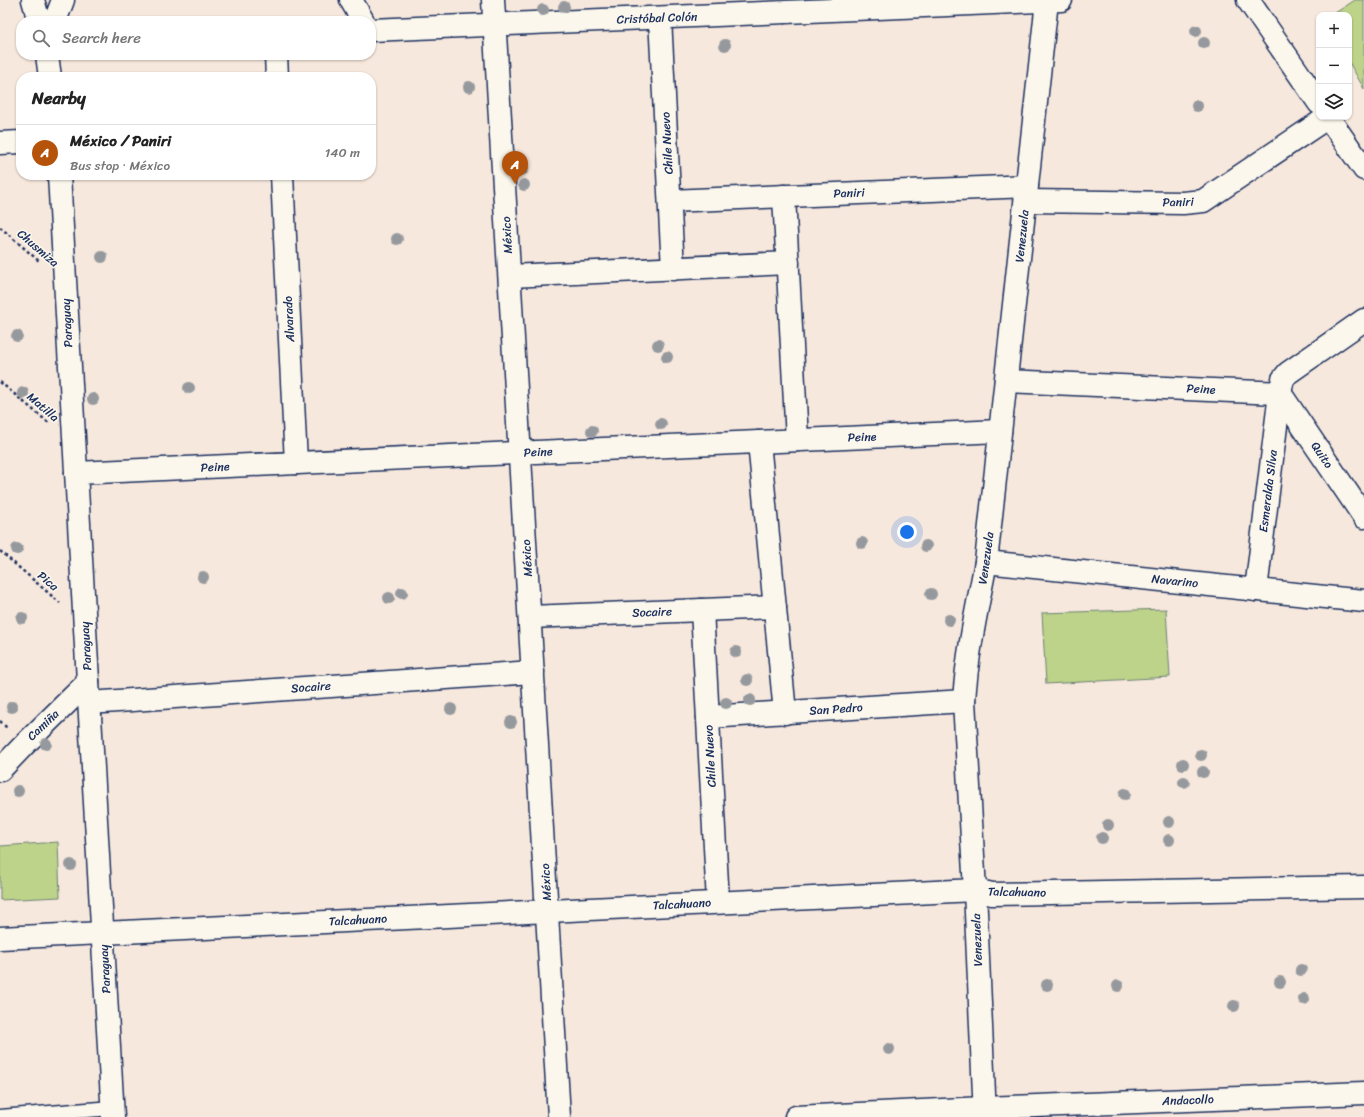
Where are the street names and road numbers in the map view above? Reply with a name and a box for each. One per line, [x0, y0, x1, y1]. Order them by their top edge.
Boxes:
street label: Cristóbal Colón [616, 6, 698, 30]
street label: Chile Nuevo [654, 111, 680, 175]
street label: Paniri [833, 181, 866, 205]
street label: Paniri [1162, 191, 1195, 213]
street label: Venezuela [1008, 208, 1036, 263]
street label: México [495, 216, 519, 254]
street label: Chusmiza [12, 223, 64, 273]
street label: Alvarado [277, 295, 301, 344]
street label: Paraguay [55, 297, 79, 348]
street label: Peine [1186, 377, 1216, 401]
street label: Matilla [22, 386, 64, 428]
street label: Peine [847, 425, 877, 448]
street label: Quito [1305, 437, 1339, 473]
street label: Peine [523, 440, 553, 464]
street label: Esmeralda Silva [1252, 447, 1284, 534]
street label: Peine [200, 455, 230, 479]
street label: Venezuela [971, 529, 1001, 586]
street label: México [515, 539, 539, 577]
street label: Pica [32, 565, 64, 597]
street label: Navarino [1151, 568, 1199, 594]
street label: Socaire [632, 600, 672, 624]
street label: Paraguay [74, 620, 98, 671]
street label: Socaire [290, 675, 332, 699]
street label: San Pedro [809, 696, 864, 722]
street label: Camiña [21, 704, 65, 746]
street label: Chile Nuevo [697, 724, 723, 788]
street label: México [534, 863, 558, 901]
street label: Talcahuano [988, 880, 1046, 904]
street label: Talcahuano [652, 891, 712, 917]
street label: Talcahuano [328, 907, 388, 933]
street label: Venezuela [965, 912, 989, 967]
street label: Paraguay [93, 943, 117, 994]
street label: Andacollo [1161, 1088, 1214, 1112]

